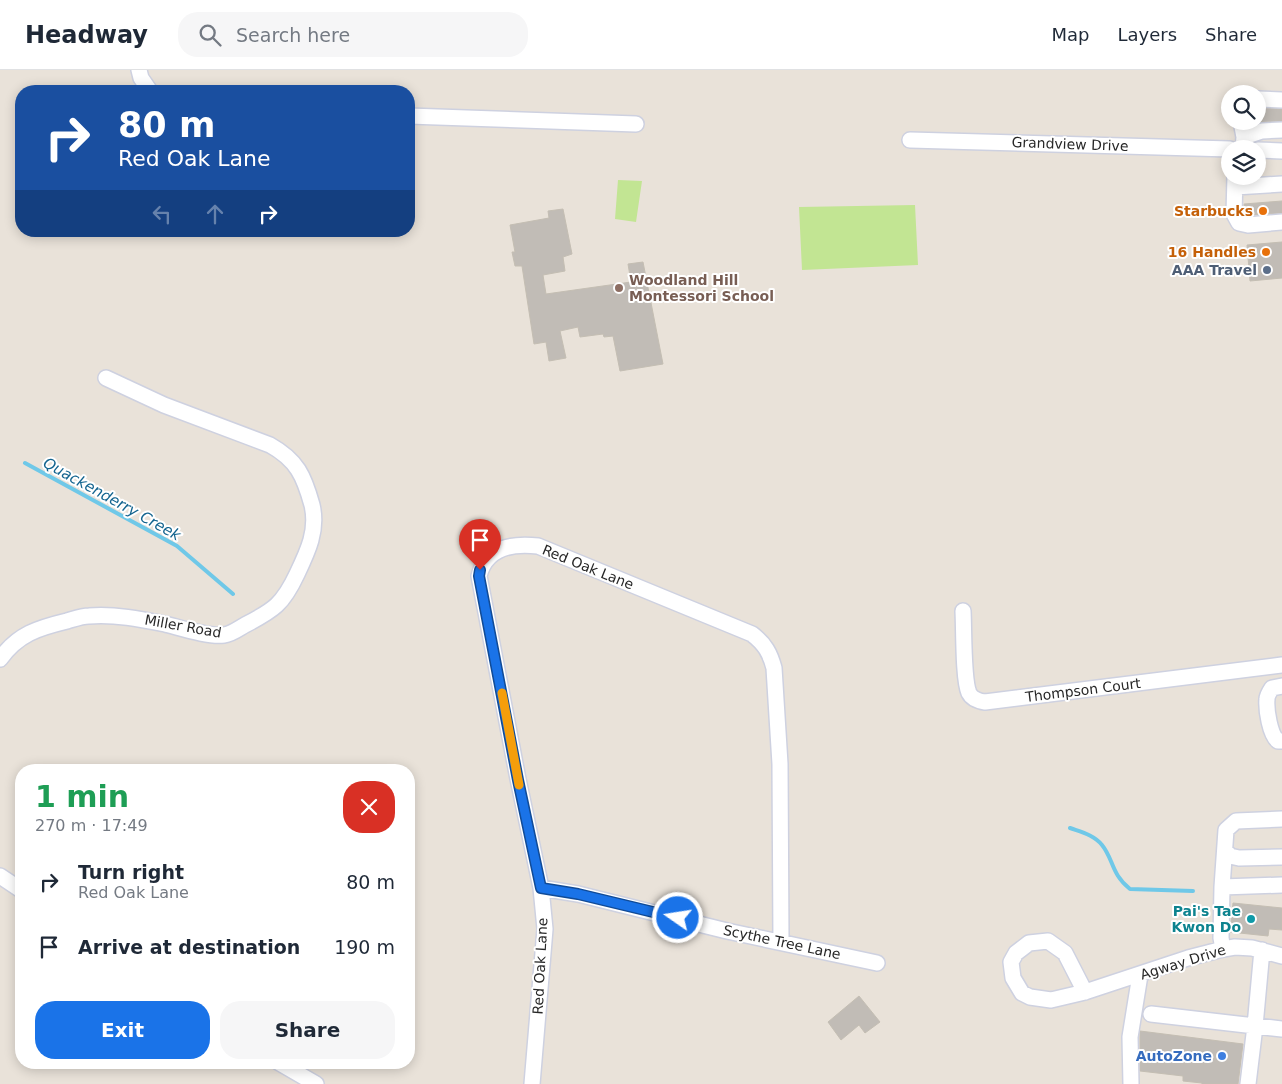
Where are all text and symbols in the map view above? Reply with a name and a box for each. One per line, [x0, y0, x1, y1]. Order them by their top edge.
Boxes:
search box [178, 12, 528, 57]
text: Headway [25, 21, 148, 49]
icon: search [196, 21, 224, 49]
text: Search here [236, 24, 350, 46]
text: Map [1051, 24, 1089, 45]
text: Layers [1117, 24, 1177, 45]
text: Share [1205, 24, 1257, 45]
map controls [1221, 85, 1266, 185]
button: search [1221, 85, 1266, 130]
icon: right [35, 105, 100, 170]
text: 80 m [118, 105, 215, 145]
street label: Grandview Drive [1011, 134, 1129, 154]
button: layers [1221, 140, 1266, 185]
text: Red Oak Lane [118, 146, 271, 171]
icon: left [148, 200, 176, 228]
icon: ahead [201, 200, 229, 228]
icon: right [254, 200, 282, 228]
place label: Starbucks [1174, 203, 1253, 219]
marker: Starbucks [1257, 205, 1269, 217]
place label: 16 Handles [1168, 244, 1256, 260]
marker: 16 Handles [1260, 246, 1272, 258]
place label: AAA Travel [1172, 262, 1257, 278]
marker: AAA Travel [1261, 264, 1273, 276]
place label: Woodland Hill Montessori School [629, 272, 774, 304]
marker: Woodland Hill Montessori School [613, 282, 625, 294]
water label: Quackenderry Creek [40, 454, 185, 545]
pin [459, 519, 501, 570]
icon: arrive [466, 526, 494, 554]
street label: Red Oak Lane [540, 541, 636, 593]
street label: Miller Road [143, 611, 223, 641]
street label: Thompson Court [1023, 675, 1142, 705]
text: 1 min [35, 779, 129, 814]
button: close [343, 781, 395, 833]
text: 270 m · 17:49 [35, 816, 148, 835]
text: Turn right [78, 861, 184, 883]
icon: right [35, 868, 63, 896]
text: 80 m [346, 871, 395, 893]
text: Red Oak Lane [78, 883, 189, 902]
position arrow [651, 891, 703, 943]
place label: Pai's Tae Kwon Do [1172, 903, 1241, 935]
marker: Pai's Tae Kwon Do [1245, 913, 1257, 925]
street label: Red Oak Lane [529, 917, 551, 1015]
street label: Scythe Tree Lane [722, 922, 842, 962]
icon: arrive [35, 933, 63, 961]
text: Arrive at destination [78, 936, 300, 958]
text: 190 m [334, 936, 395, 958]
street label: Agway Drive [1138, 941, 1228, 983]
button: Exit [35, 1001, 210, 1059]
button: Share [220, 1001, 395, 1059]
place label: AutoZone [1136, 1048, 1212, 1064]
marker: AutoZone [1216, 1050, 1228, 1062]

